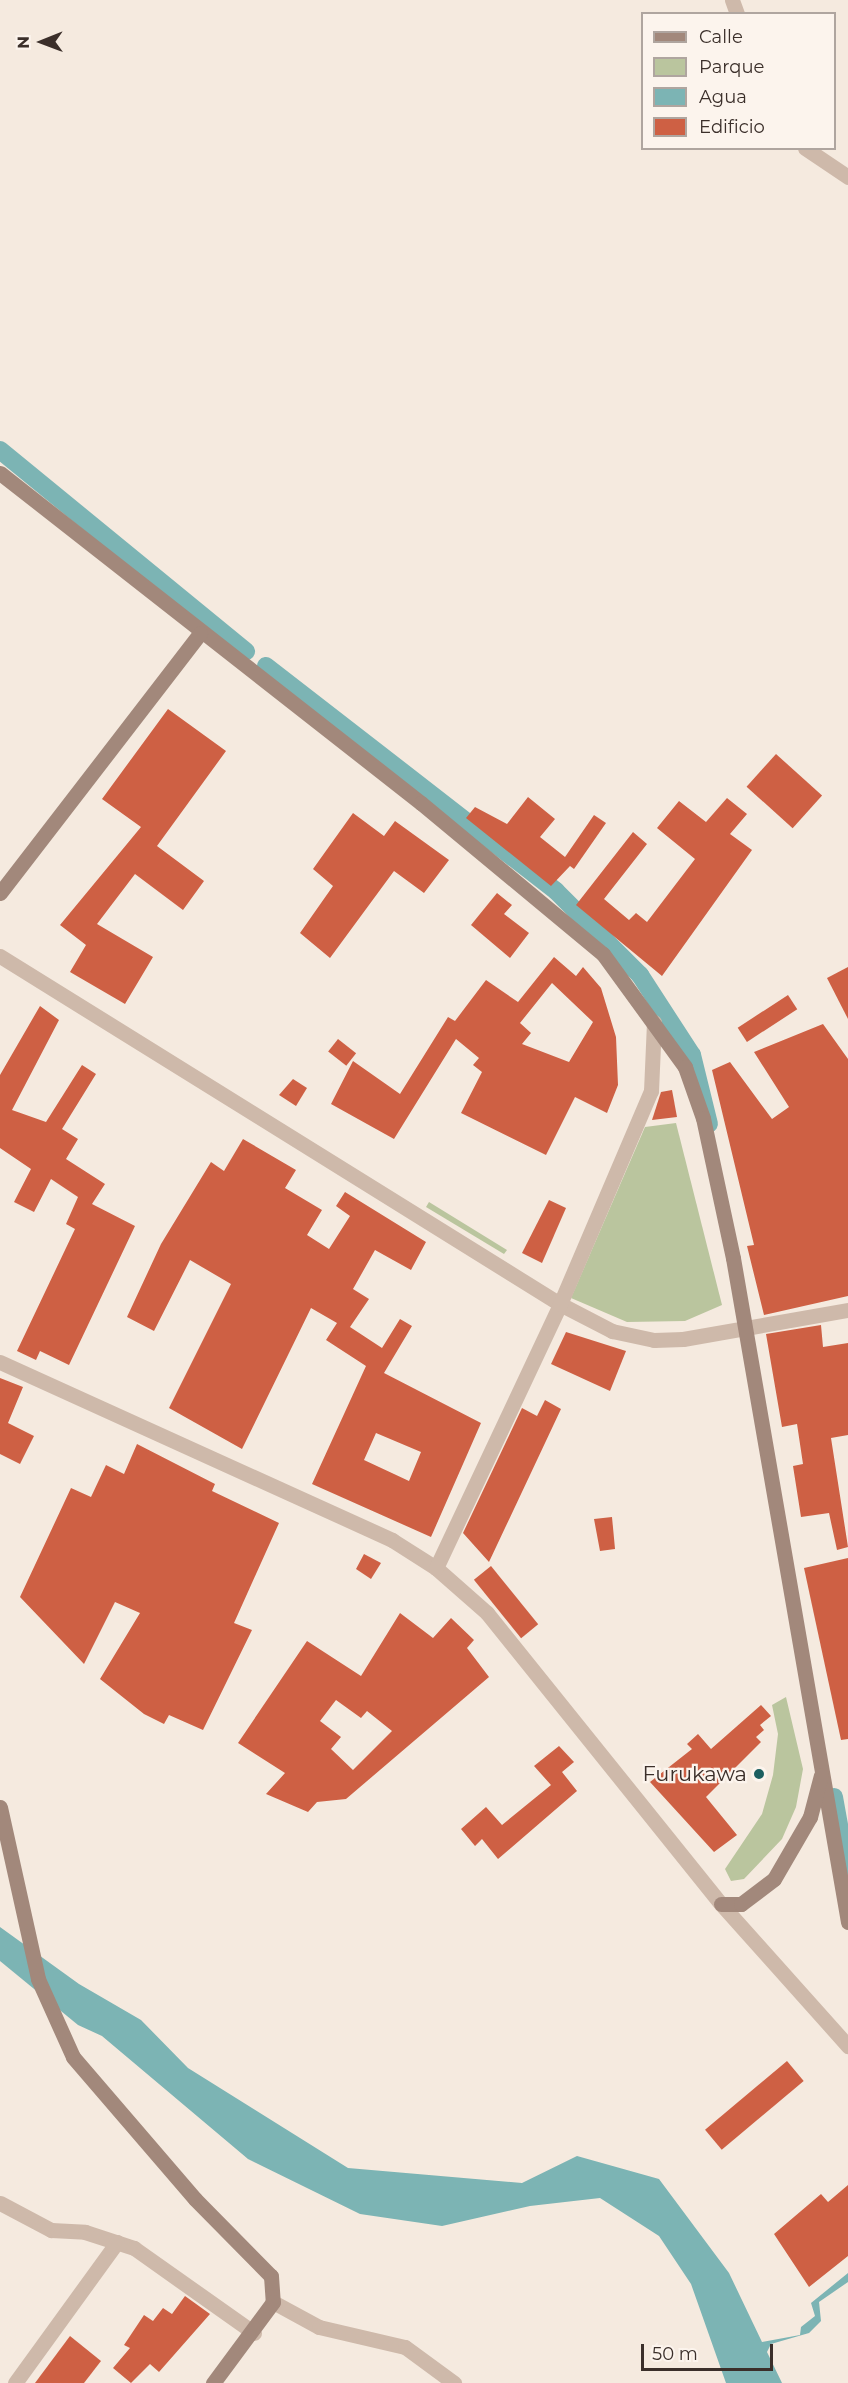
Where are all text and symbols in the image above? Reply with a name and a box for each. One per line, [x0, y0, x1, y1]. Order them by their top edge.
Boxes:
north arrow [12, 12, 72, 72]
legend [641, 12, 836, 150]
text: Calle [699, 26, 743, 48]
text: N [14, 36, 33, 49]
text: Parque [699, 56, 764, 78]
text: Agua [699, 86, 747, 108]
text: Edificio [699, 116, 765, 138]
place label: Furukawa [642, 1761, 747, 1787]
marker: Furukawa [752, 1767, 766, 1781]
scale bar [644, 2332, 776, 2370]
text: 50 m [652, 2343, 698, 2365]

